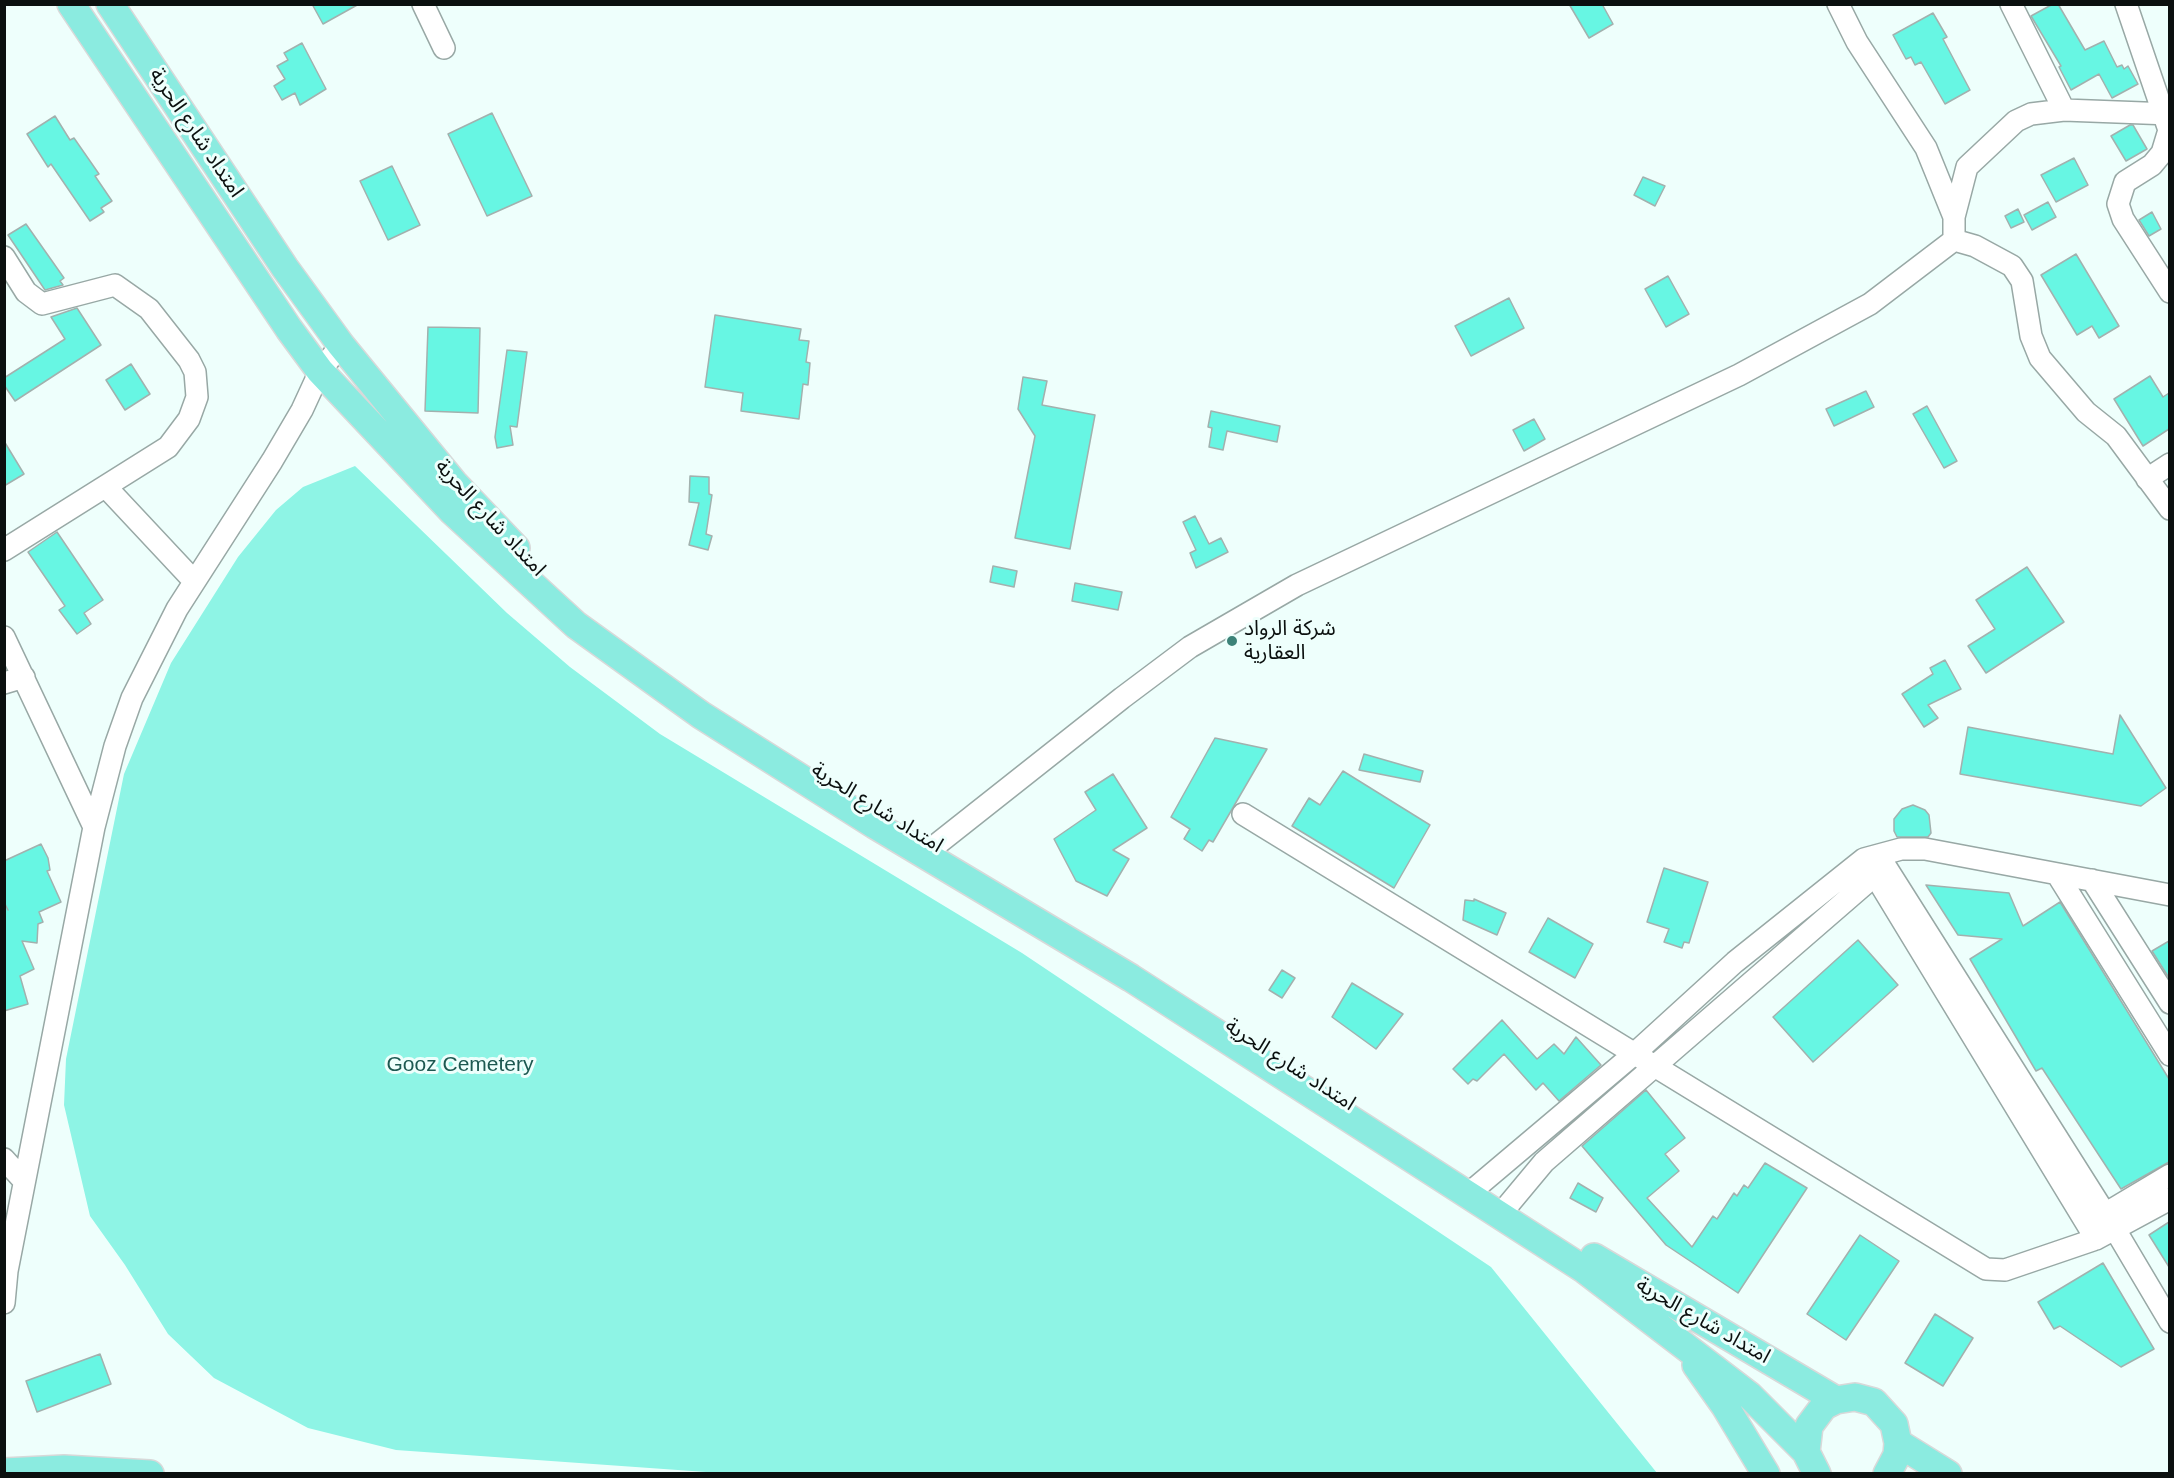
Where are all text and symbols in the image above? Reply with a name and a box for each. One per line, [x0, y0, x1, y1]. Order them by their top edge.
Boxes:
street label: امتداد شارع الحرية [143, 64, 249, 202]
street label: امتداد شارع الحرية [429, 454, 551, 582]
place label: شركة الرواد العقارية [1244, 616, 1336, 666]
marker: شركة الرواد العقارية [1225, 634, 1239, 648]
street label: امتداد شارع الحرية [806, 757, 948, 859]
street label: امتداد شارع الحرية [1220, 1013, 1360, 1117]
park label: Gooz Cemetery [386, 1052, 534, 1078]
street label: امتداد شارع الحرية [1631, 1272, 1775, 1370]

